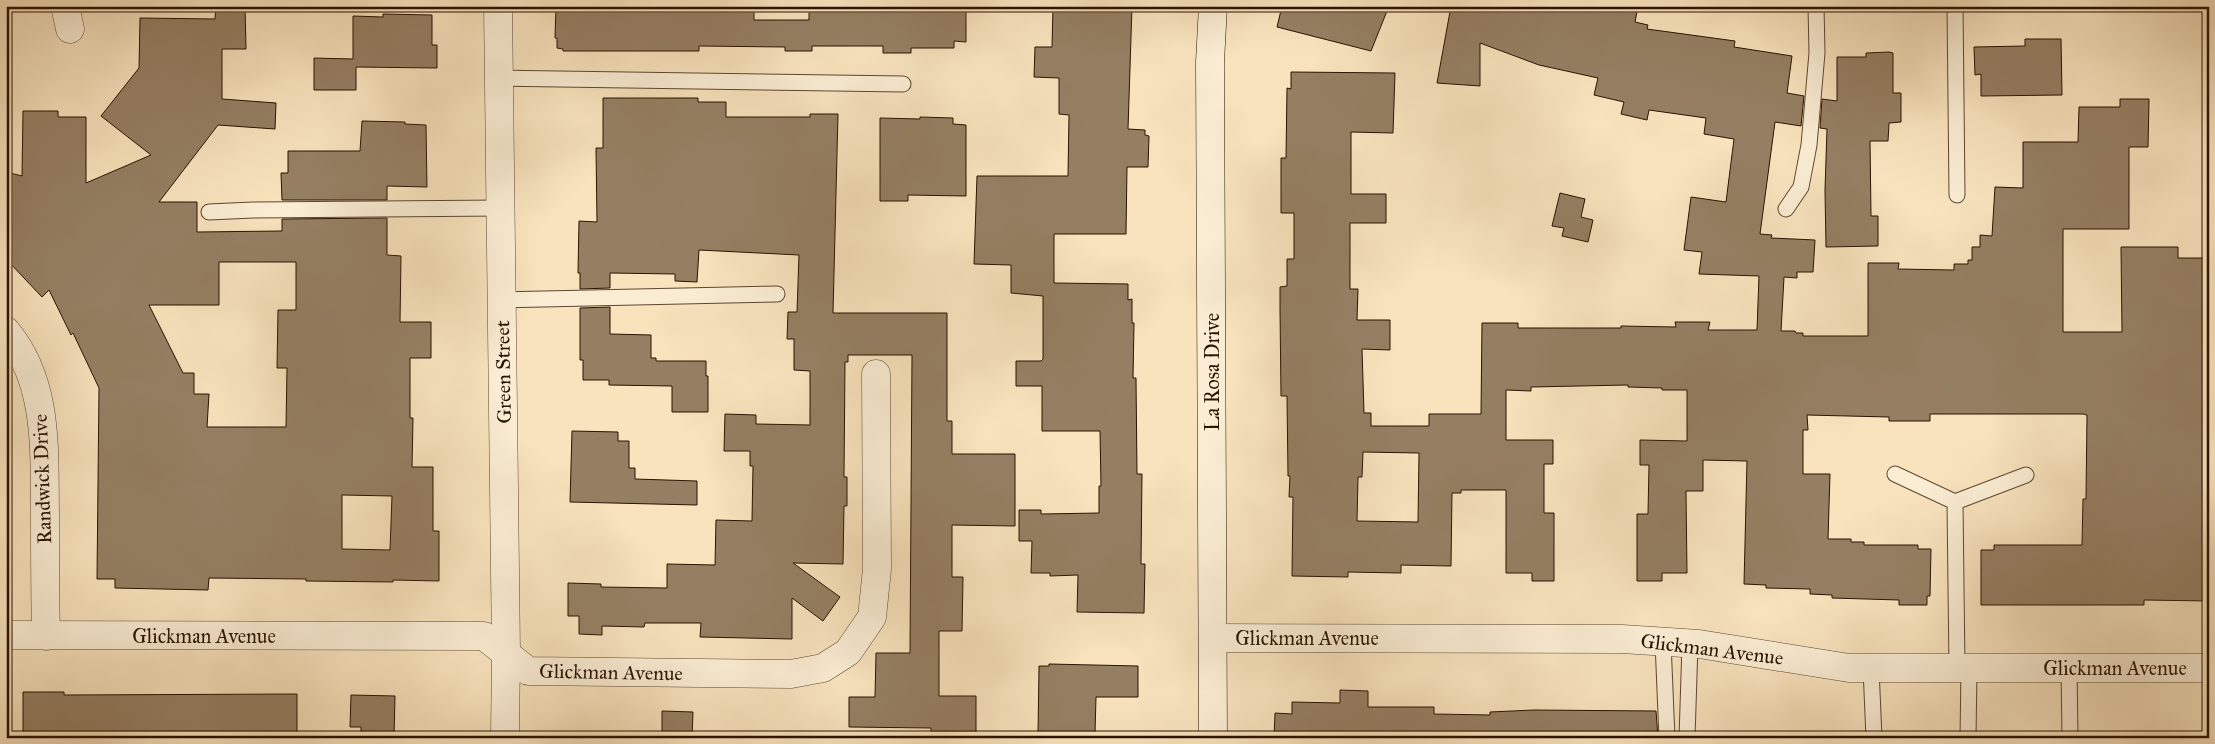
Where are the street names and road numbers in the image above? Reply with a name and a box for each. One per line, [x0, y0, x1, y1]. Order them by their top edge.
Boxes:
street label: La Rosa Drive [1200, 313, 1224, 431]
street label: Green Street [490, 320, 516, 424]
street label: Randwick Drive [28, 414, 56, 544]
street label: Glickman Avenue [132, 624, 276, 648]
street label: Glickman Avenue [1235, 626, 1379, 650]
street label: Glickman Avenue [1639, 628, 1785, 670]
street label: Glickman Avenue [2043, 656, 2187, 680]
street label: Glickman Avenue [539, 659, 683, 685]

